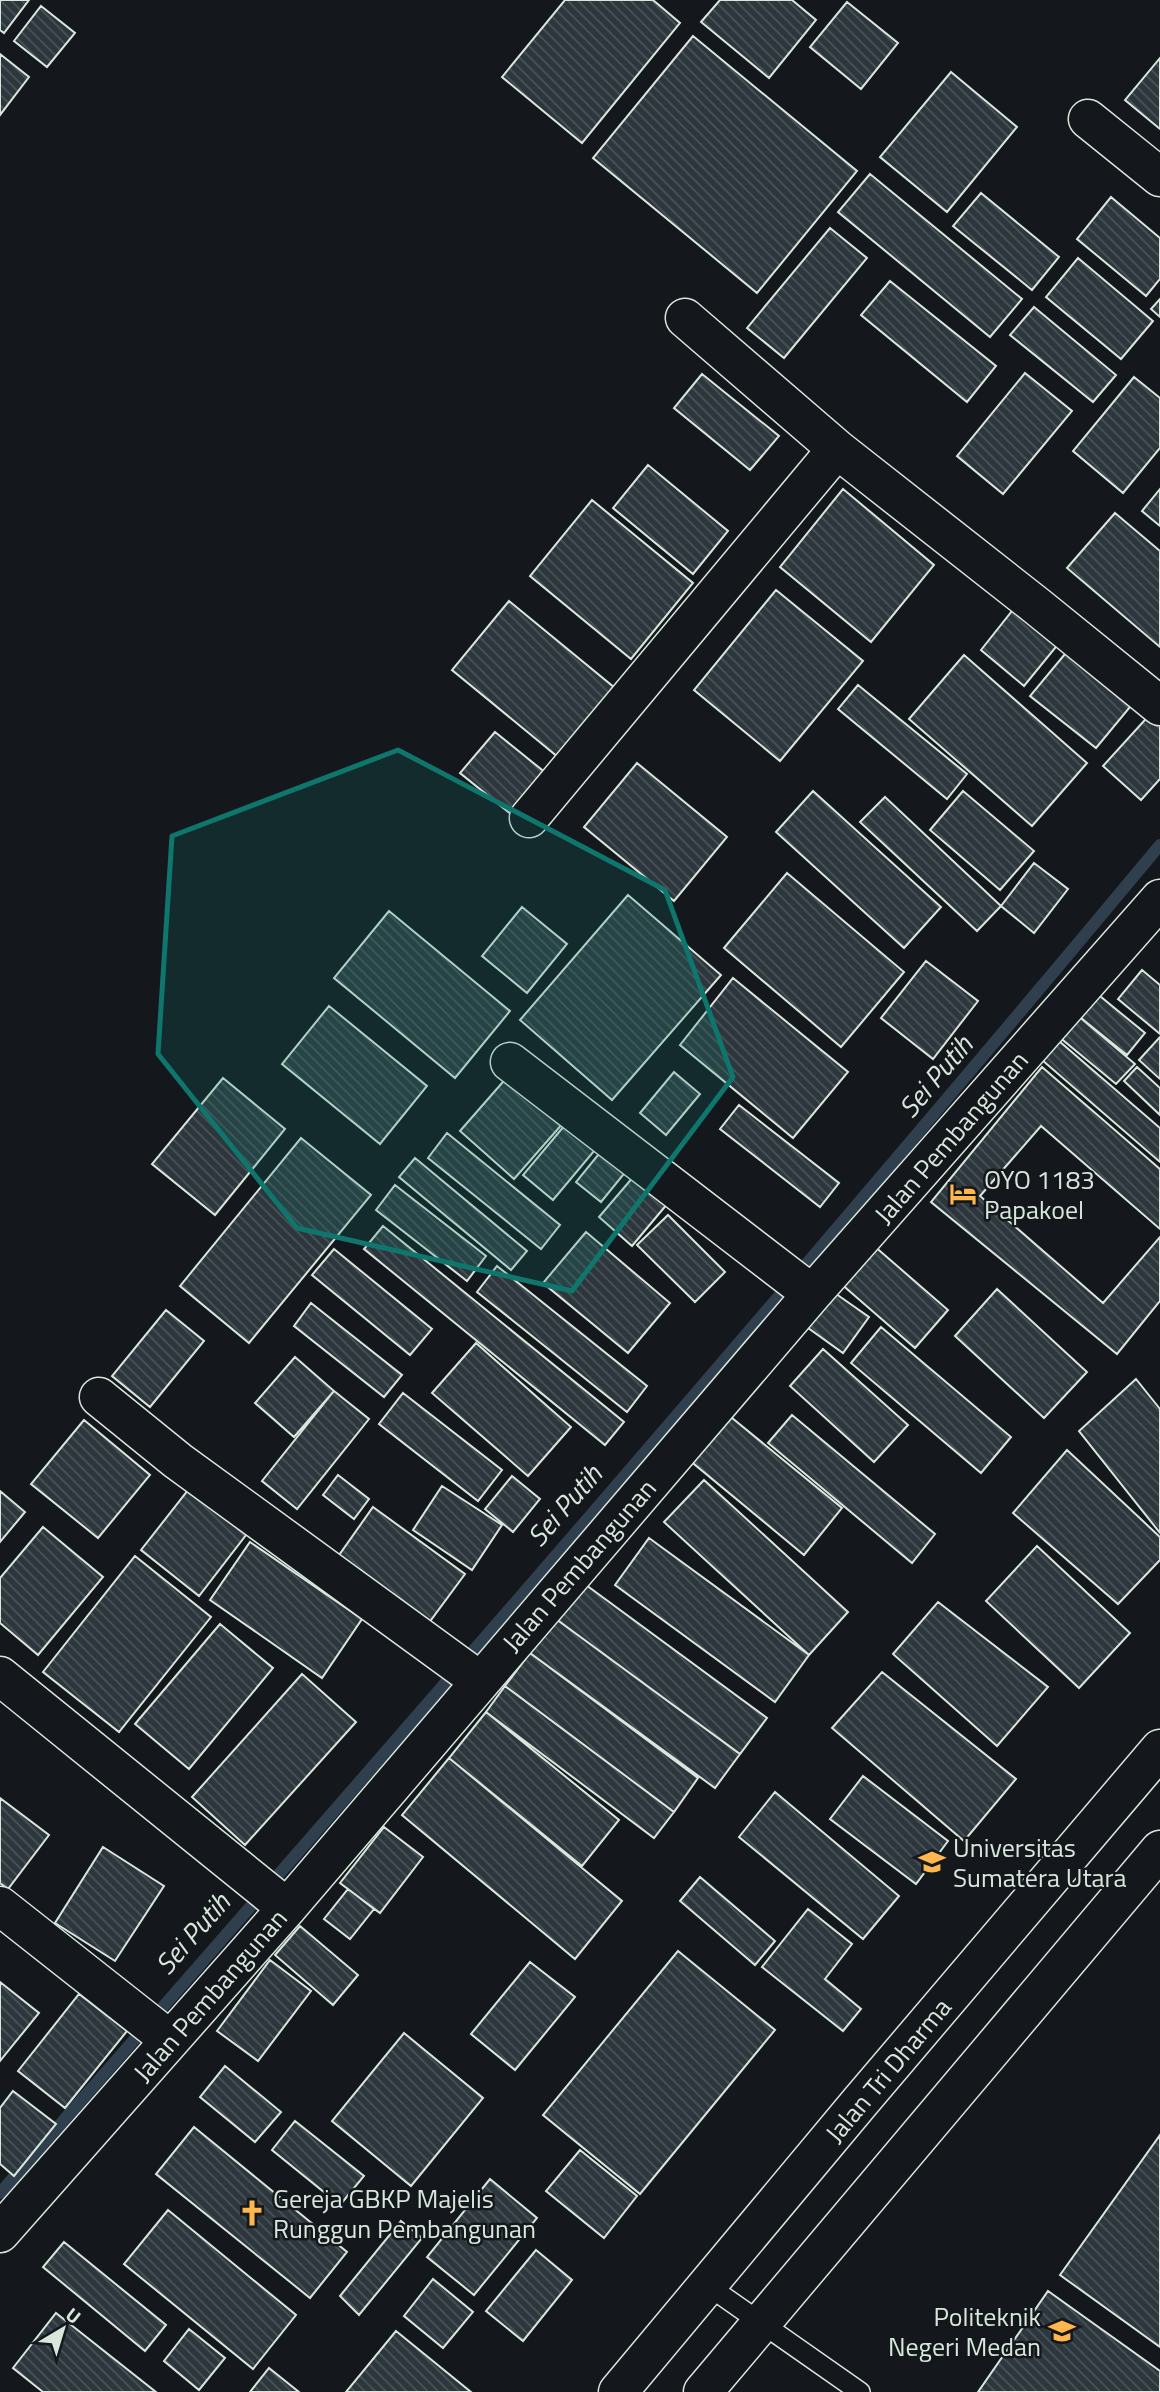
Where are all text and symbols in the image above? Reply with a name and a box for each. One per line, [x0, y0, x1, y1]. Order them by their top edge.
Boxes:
water label: Sei Putih [887, 1024, 983, 1127]
street label: Jalan Pembangunan [865, 1042, 1037, 1232]
place label: OYO 1183 Papakoel [984, 1160, 1095, 1229]
hotel icon: OYO 1183 Papakoel [948, 1179, 978, 1209]
water label: Sei Putih [516, 1454, 613, 1556]
street label: Jalan Pembangunan [493, 1470, 665, 1660]
place label: Universitas Sumatera Utara [953, 1828, 1127, 1897]
school or university icon: Universitas Sumatera Utara [917, 1847, 947, 1877]
water label: Sei Putih [144, 1882, 241, 1984]
street label: Jalan Pembangunan [124, 1900, 296, 2090]
street label: Jalan Tri Dharma [816, 1989, 960, 2151]
place label: Gereja GBKP Majelis Runggun Pembangunan [273, 2179, 536, 2248]
church icon: Gereja GBKP Majelis Runggun Pembangunan [237, 2198, 267, 2228]
north arrow [28, 2294, 98, 2364]
place label: Politeknik Negeri Medan [888, 2297, 1041, 2366]
text: U [60, 2300, 88, 2330]
school or university icon: Politeknik Negeri Medan [1047, 2316, 1077, 2346]

